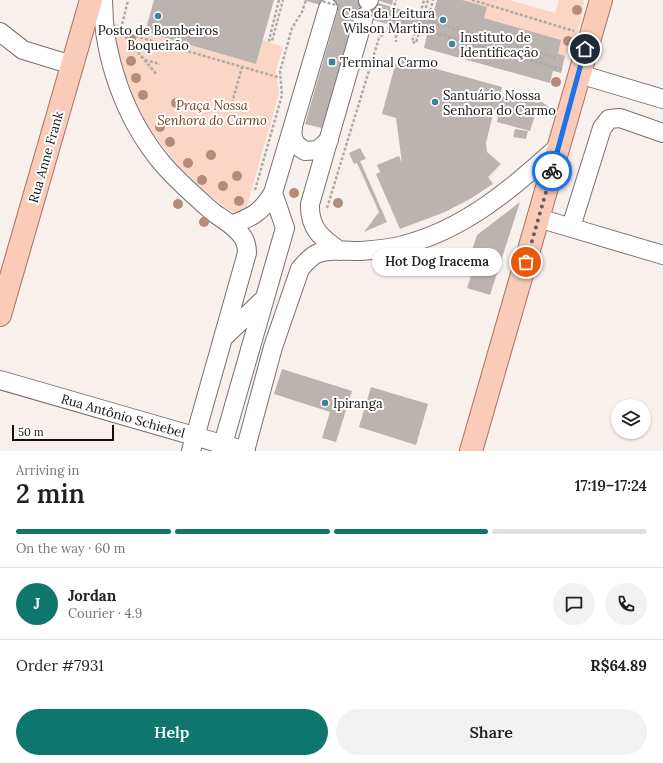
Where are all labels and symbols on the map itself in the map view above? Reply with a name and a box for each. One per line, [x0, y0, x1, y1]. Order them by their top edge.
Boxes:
place label: Casa da Leitura Wilson Martins [342, 5, 435, 37]
marker: Posto de Bombeiros Boqueirão [153, 11, 163, 21]
marker: Casa da Leitura Wilson Martins [438, 15, 448, 25]
place label: Posto de Bombeiros Boqueirão [98, 22, 218, 54]
place label: Instituto de Identificação [460, 29, 539, 61]
pin [568, 32, 602, 66]
marker: Instituto de Identificação [447, 39, 457, 49]
place label: Terminal Carmo [340, 54, 438, 71]
marker: Terminal Carmo [327, 57, 337, 67]
place label: Santuário Nossa Senhora do Carmo [443, 87, 556, 119]
park label: Praça Nossa Senhora do Carmo [157, 97, 267, 129]
marker: Santuário Nossa Senhora do Carmo [430, 97, 440, 107]
street label: Rua Anne Frank [25, 109, 67, 205]
courier [532, 151, 572, 191]
pin [509, 245, 543, 279]
callout: Hot Dog Iracema [372, 248, 502, 276]
street label: Rua Antônio Schiebel [59, 390, 187, 442]
place label: Ipiranga [333, 395, 383, 412]
marker: Ipiranga [320, 398, 330, 408]
scale bar [12, 423, 114, 442]

